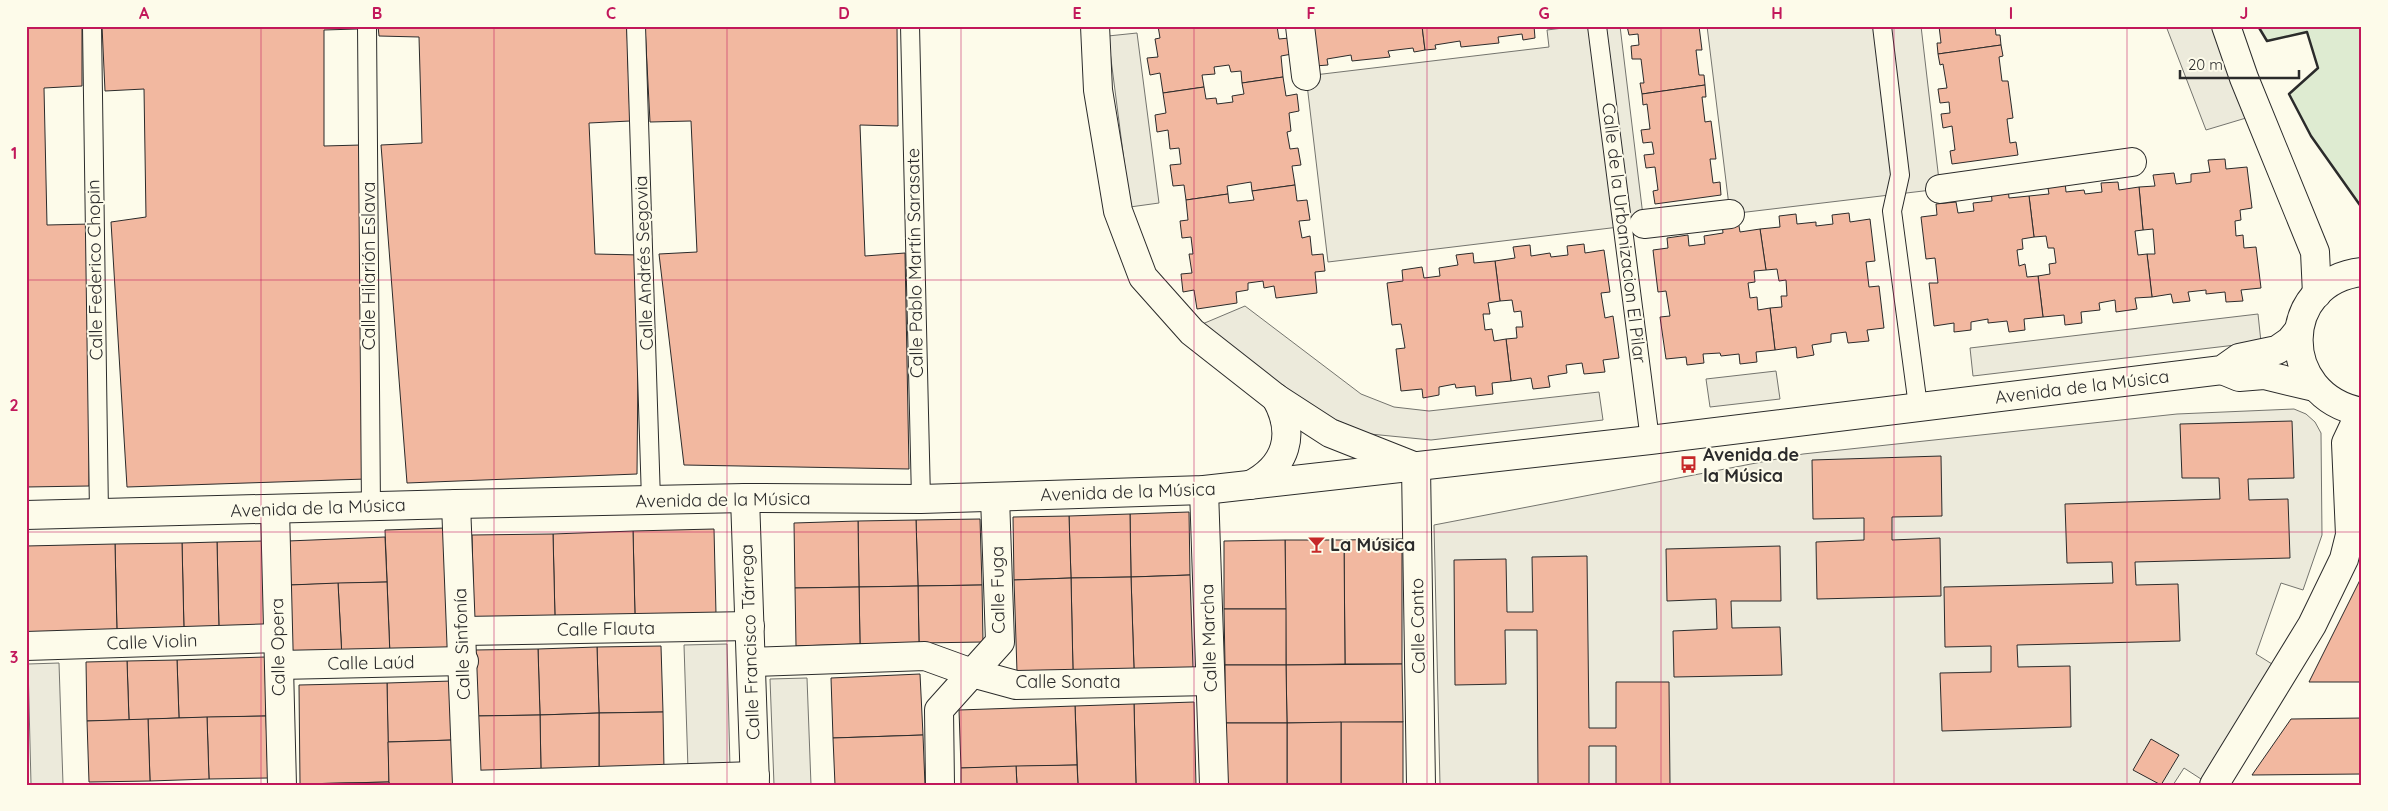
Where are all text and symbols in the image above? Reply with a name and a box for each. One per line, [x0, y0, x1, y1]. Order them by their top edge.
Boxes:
text: A [139, 3, 150, 23]
text: B [372, 3, 382, 23]
text: C [606, 3, 616, 23]
text: D [838, 3, 850, 23]
text: E [1072, 3, 1082, 23]
text: F [1307, 3, 1316, 23]
text: G [1538, 3, 1550, 23]
text: H [1771, 3, 1783, 23]
text: I [2009, 3, 2013, 23]
text: J [2240, 3, 2248, 23]
scale bar [2180, 48, 2299, 80]
text: 20 m [2188, 55, 2223, 74]
street label: Calle de la Urbanizacion El Pilar [1597, 101, 1652, 365]
text: 1 [11, 143, 17, 163]
street label: Calle Pablo Martín Sarasate [901, 148, 928, 378]
street label: Calle Andrés Segovia [629, 175, 658, 351]
street label: Calle Federico Chopin [81, 179, 108, 361]
street label: Calle Hilarión Eslava [357, 182, 380, 350]
street label: Avenida de la Música [1994, 364, 2170, 409]
text: 2 [9, 395, 19, 415]
place label: Avenida de la Música [1703, 443, 1799, 487]
bus stop icon: Avenida de la Música [1679, 455, 1699, 475]
street label: Avenida de la Música [1040, 477, 1216, 506]
street label: Avenida de la Música [635, 486, 811, 513]
street label: Avenida de la Música [230, 493, 406, 522]
place label: La Música [1330, 533, 1415, 556]
bar icon: La Música [1306, 535, 1326, 555]
street label: Calle Francisco Tárrega [735, 544, 764, 740]
street label: Calle Fuga [985, 546, 1010, 634]
street label: Calle Canto [1405, 578, 1430, 674]
street label: Calle Marcha [1195, 583, 1222, 693]
street label: Calle Sinfonía [448, 588, 475, 700]
street label: Calle Opera [265, 598, 290, 696]
street label: Calle Flauta [557, 616, 655, 641]
street label: Calle Violin [106, 628, 198, 655]
text: 3 [10, 647, 18, 667]
street label: Calle Laúd [327, 650, 415, 675]
street label: Calle Sonata [1015, 670, 1121, 693]

